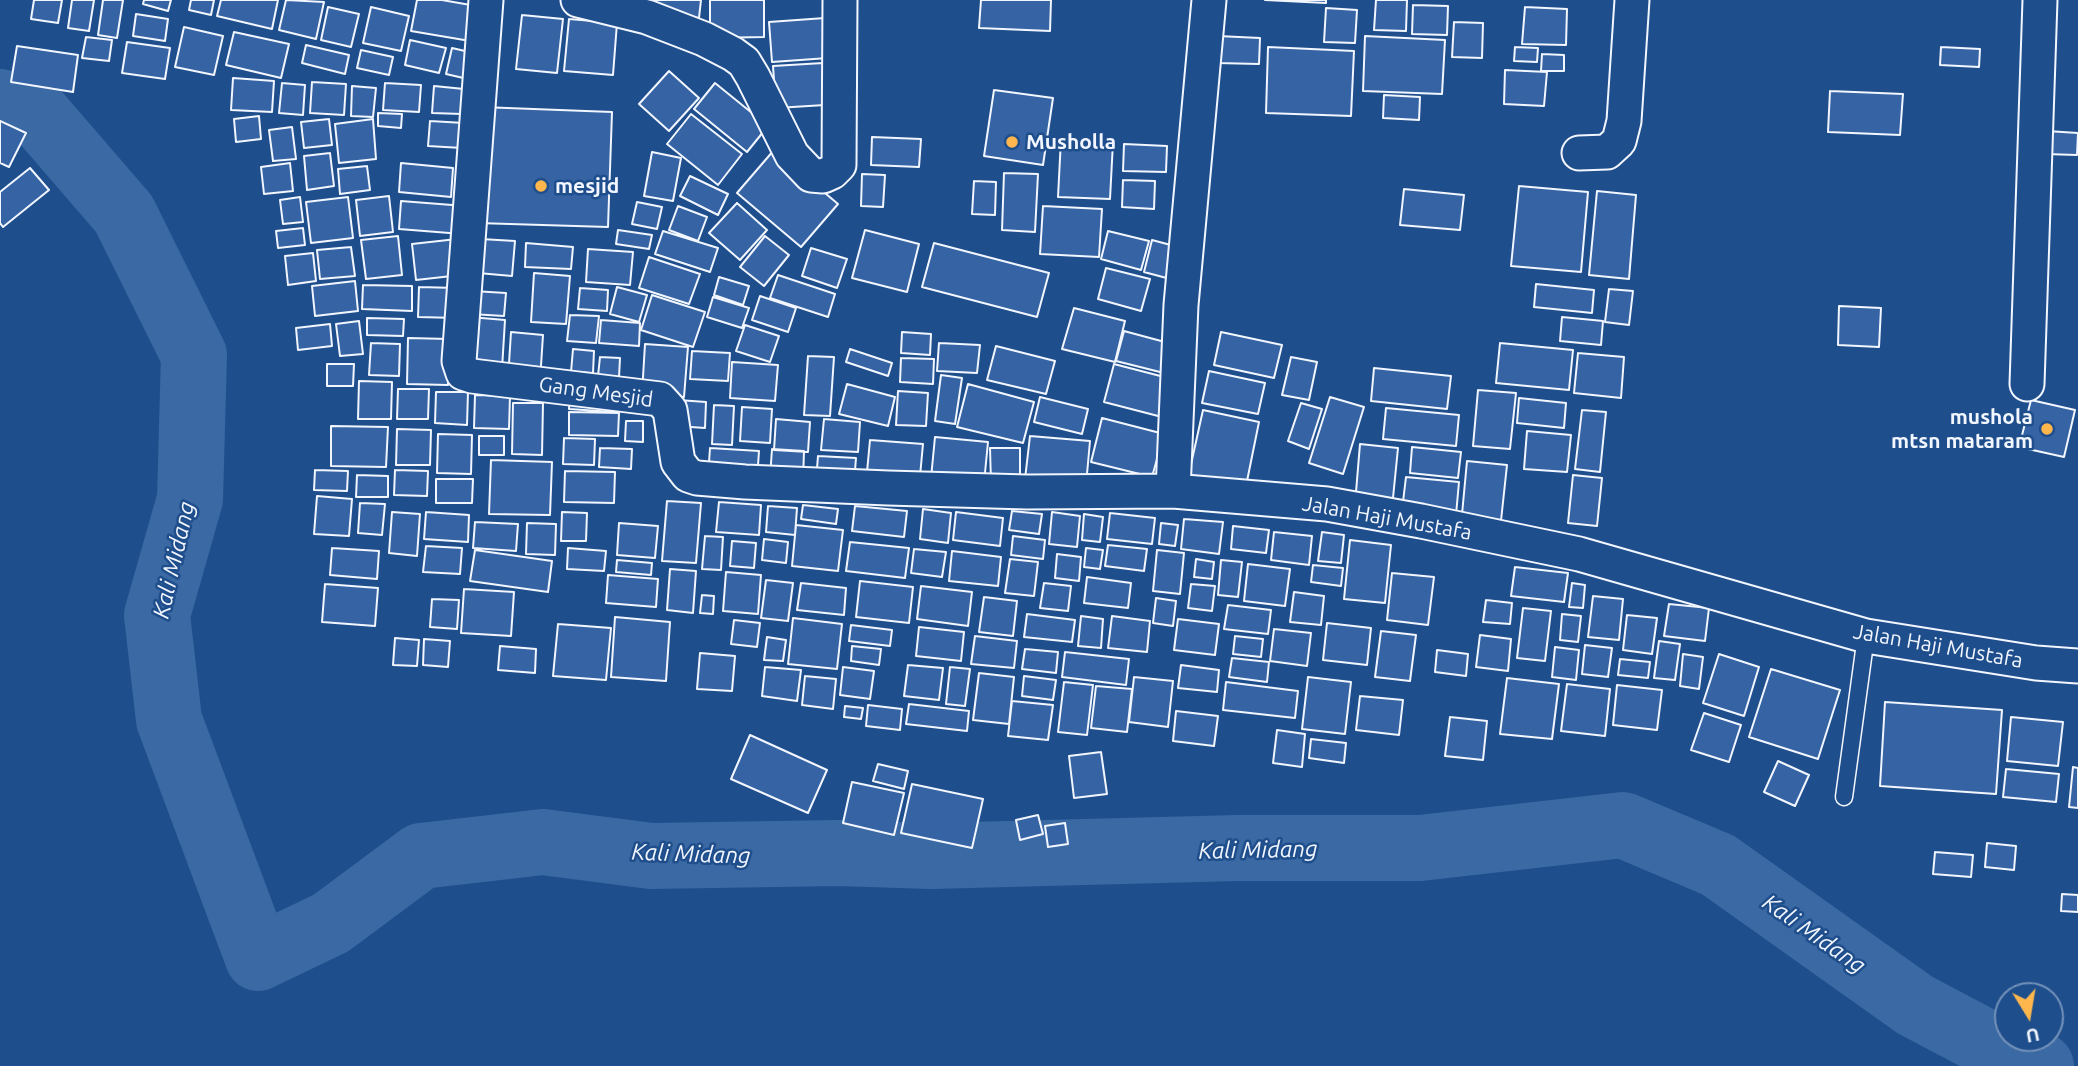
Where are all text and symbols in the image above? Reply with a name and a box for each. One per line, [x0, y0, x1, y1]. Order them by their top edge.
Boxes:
place label: Musholla [1026, 129, 1116, 155]
marker: Musholla [1004, 134, 1020, 150]
place label: mesjid [555, 173, 619, 199]
marker: mesjid [533, 178, 549, 194]
street label: Gang Mesjid [537, 372, 655, 412]
place label: mushola mtsn mataram [1891, 404, 2033, 454]
marker: mushola mtsn mataram [2039, 421, 2055, 437]
street label: Jalan Haji Mustafa [1300, 491, 1474, 545]
water label: Kali Midang [147, 499, 201, 621]
street label: Jalan Haji Mustafa [1851, 619, 2025, 673]
water label: Kali Midang [1198, 835, 1318, 865]
water label: Kali Midang [631, 838, 751, 870]
water label: Kali Midang [1757, 889, 1871, 979]
north arrow [1994, 982, 2064, 1052]
text: U [2024, 1024, 2041, 1048]

